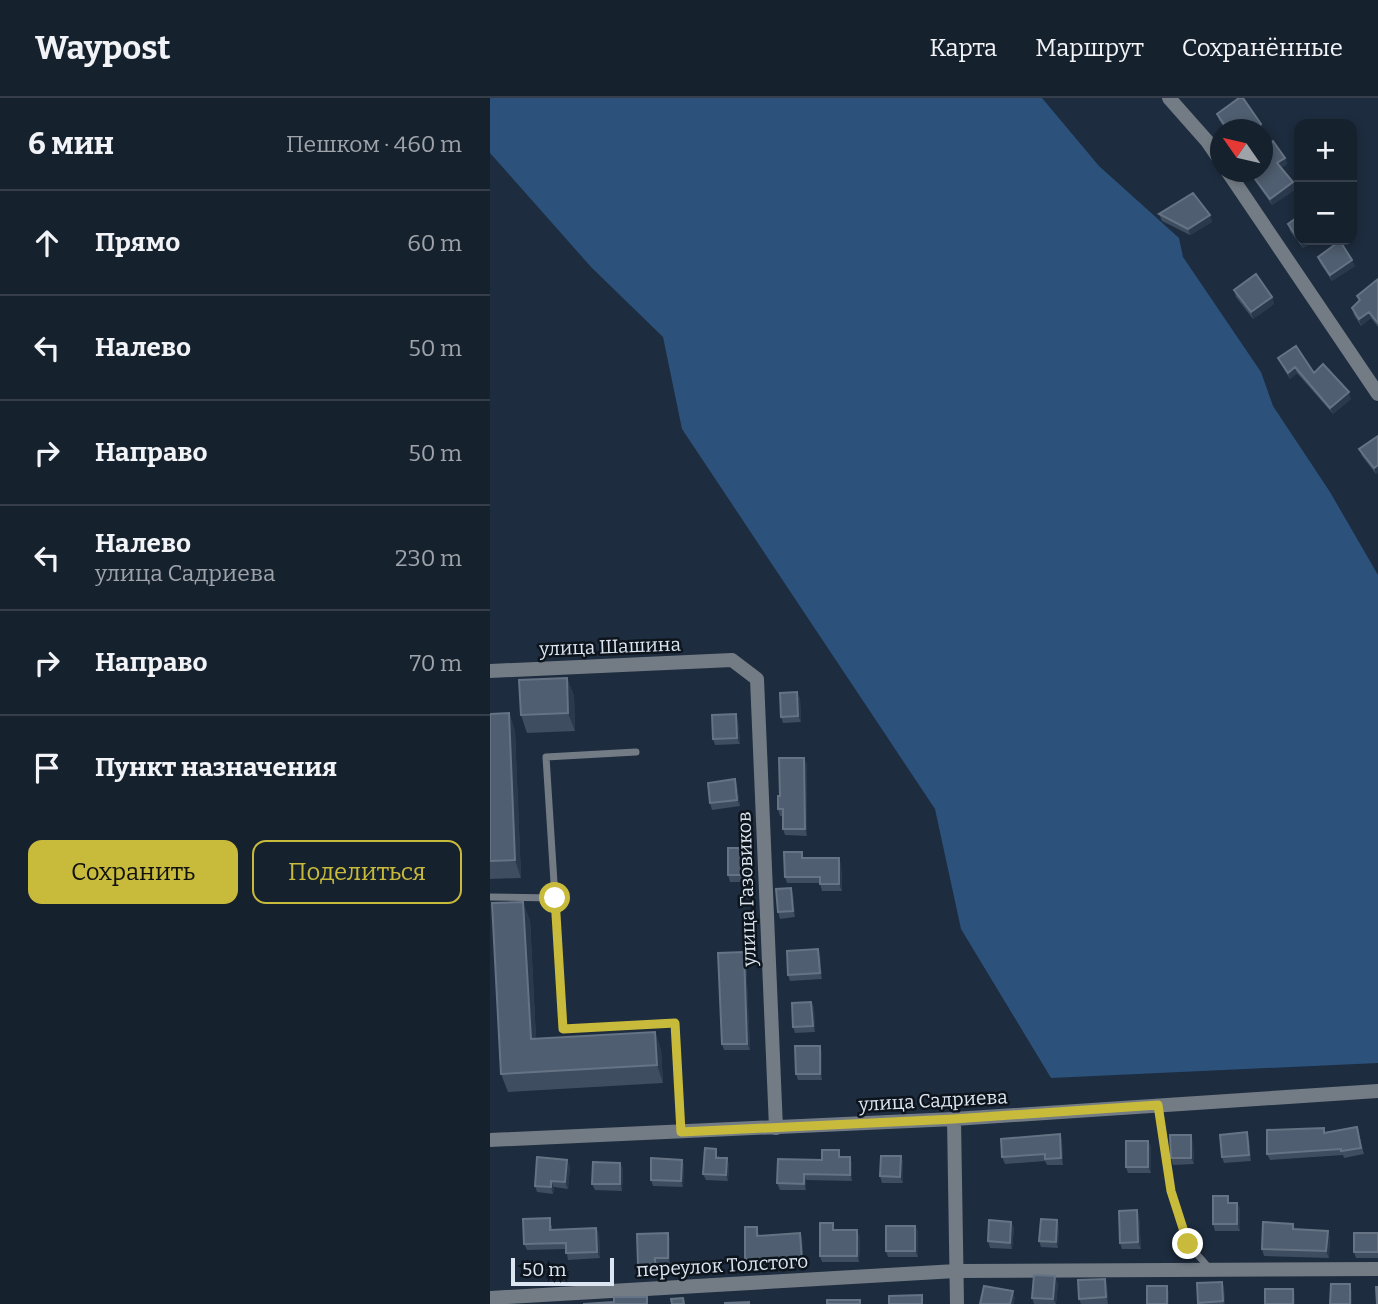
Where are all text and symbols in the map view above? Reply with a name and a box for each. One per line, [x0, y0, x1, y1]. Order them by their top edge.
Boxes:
text: Waypost [35, 28, 171, 68]
text: Карта [929, 34, 997, 62]
text: Маршрут [1035, 34, 1144, 62]
text: Сохранённые [1182, 34, 1343, 62]
north arrow [1210, 119, 1273, 182]
map controls [1294, 119, 1357, 245]
button: + [1294, 119, 1357, 182]
text: 6 мин [28, 126, 114, 162]
text: Пешком · 460 m [286, 130, 462, 158]
button: − [1294, 182, 1357, 245]
icon: ahead [28, 224, 66, 262]
text: Прямо [95, 227, 180, 258]
text: 60 m [407, 229, 462, 257]
icon: left [28, 329, 66, 367]
text: Налево [95, 332, 191, 363]
text: 50 m [408, 334, 462, 362]
icon: right [28, 434, 66, 472]
text: Направо [95, 437, 208, 468]
text: 50 m [408, 439, 462, 467]
text: Налево [95, 528, 191, 559]
icon: left [28, 539, 66, 577]
text: 230 m [395, 544, 462, 572]
text: улица Садриева [95, 559, 275, 587]
street label: улица Шашина [538, 633, 682, 661]
icon: right [28, 644, 66, 682]
text: Направо [95, 647, 208, 678]
text: 70 m [410, 649, 462, 677]
icon: arrive [28, 749, 66, 787]
text: Пункт назначения [95, 752, 337, 783]
street label: улица Газовиков [732, 811, 761, 968]
button: Сохранить [28, 840, 238, 904]
button: Поделиться [252, 840, 462, 904]
route start [539, 882, 570, 913]
street label: улица Садриева [857, 1085, 1009, 1116]
route end [1172, 1228, 1203, 1259]
street label: переулок Толстого [636, 1250, 809, 1281]
scale bar [511, 1255, 614, 1287]
text: 50 m [522, 1258, 566, 1281]

